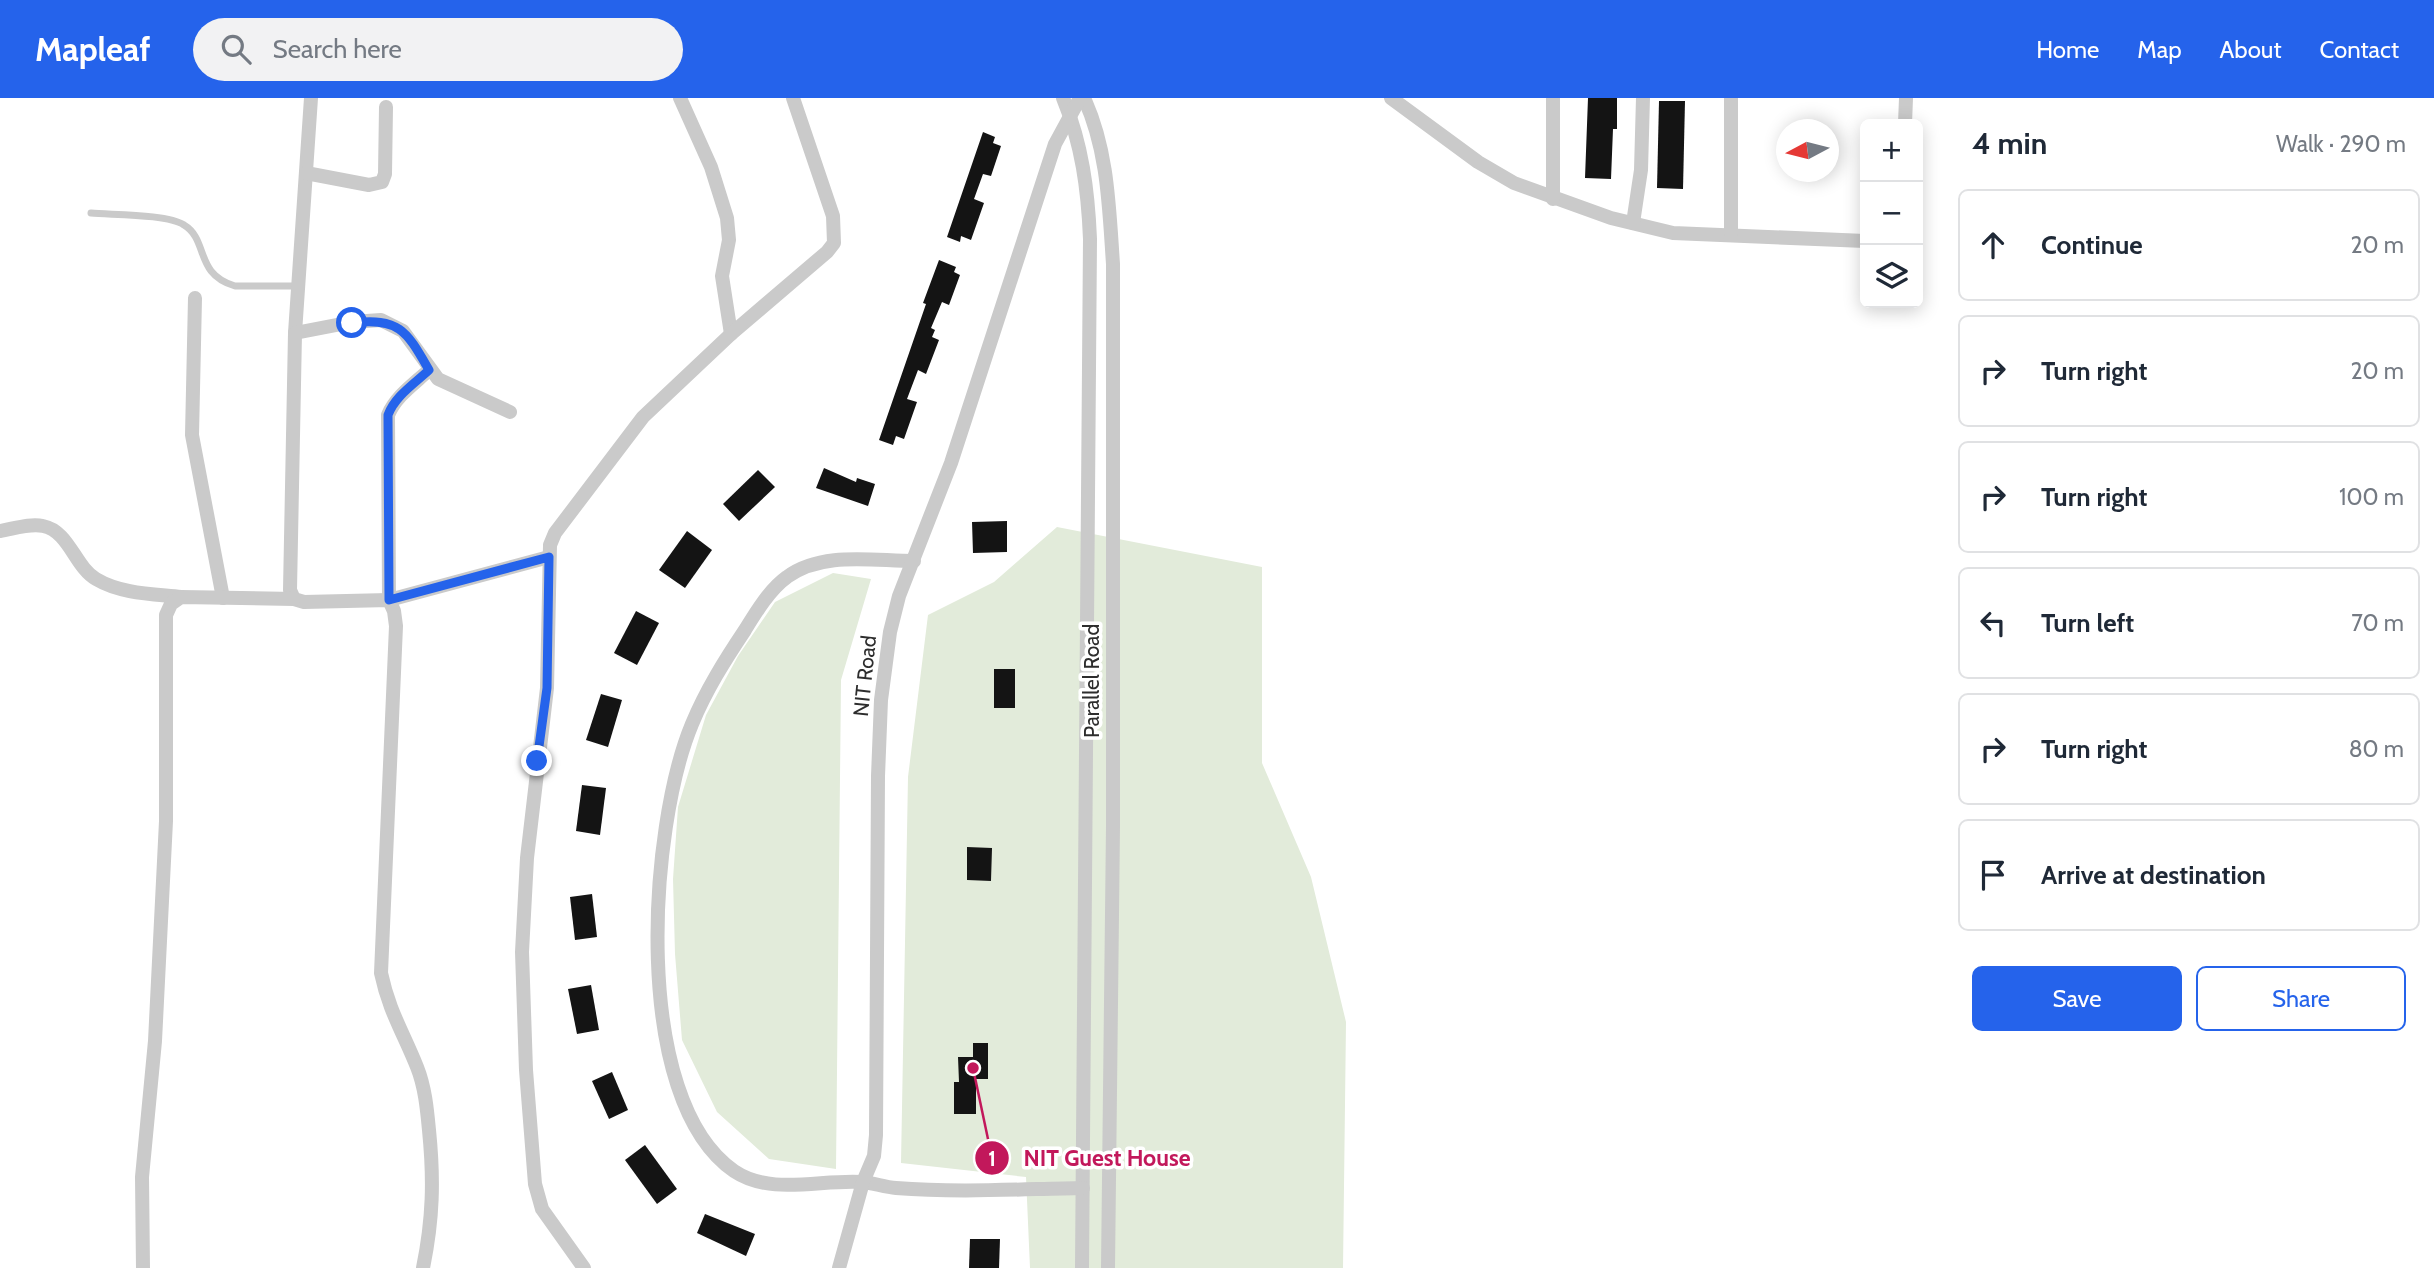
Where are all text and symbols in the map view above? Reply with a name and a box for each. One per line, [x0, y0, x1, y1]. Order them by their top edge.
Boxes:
search box [193, 18, 683, 81]
text: Mapleaf [35, 29, 151, 69]
icon: search [217, 30, 255, 68]
text: Search here [273, 33, 402, 65]
text: Home [2036, 35, 2099, 64]
text: Map [2137, 35, 2182, 64]
text: About [2220, 35, 2282, 64]
text: Contact [2320, 35, 2399, 64]
north arrow [1776, 119, 1839, 182]
map controls [1860, 119, 1923, 308]
button: + [1860, 119, 1923, 182]
text: 4 min [1972, 125, 2047, 162]
text: Walk · 290 m [2276, 130, 2406, 158]
button: − [1860, 182, 1923, 245]
icon: ahead [1974, 226, 2012, 264]
text: Continue [2041, 229, 2143, 261]
text: 20 m [2351, 231, 2404, 259]
button: layers [1860, 245, 1923, 308]
route start [336, 307, 367, 338]
icon: right [1974, 352, 2012, 390]
text: Turn right [2041, 355, 2147, 387]
text: 20 m [2351, 357, 2404, 385]
icon: right [1974, 478, 2012, 516]
text: Turn right [2041, 481, 2147, 513]
text: 100 m [2339, 483, 2404, 511]
icon: left [1974, 604, 2012, 642]
text: Turn left [2041, 607, 2134, 639]
text: 70 m [2351, 609, 2404, 637]
street label: Parallel Road [1079, 624, 1104, 738]
street label: NIT Road [848, 634, 881, 718]
icon: right [1974, 730, 2012, 768]
text: Turn right [2041, 733, 2147, 765]
text: 80 m [2349, 735, 2404, 763]
route end [521, 745, 552, 776]
icon: arrive [1974, 856, 2012, 894]
text: Arrive at destination [2041, 859, 2266, 891]
button: Save [1972, 966, 2182, 1031]
button: Share [2196, 966, 2406, 1031]
callout: NIT Guest House [974, 1136, 1204, 1180]
text: NIT Guest House [1024, 1144, 1191, 1172]
text: 1 [988, 1146, 996, 1171]

